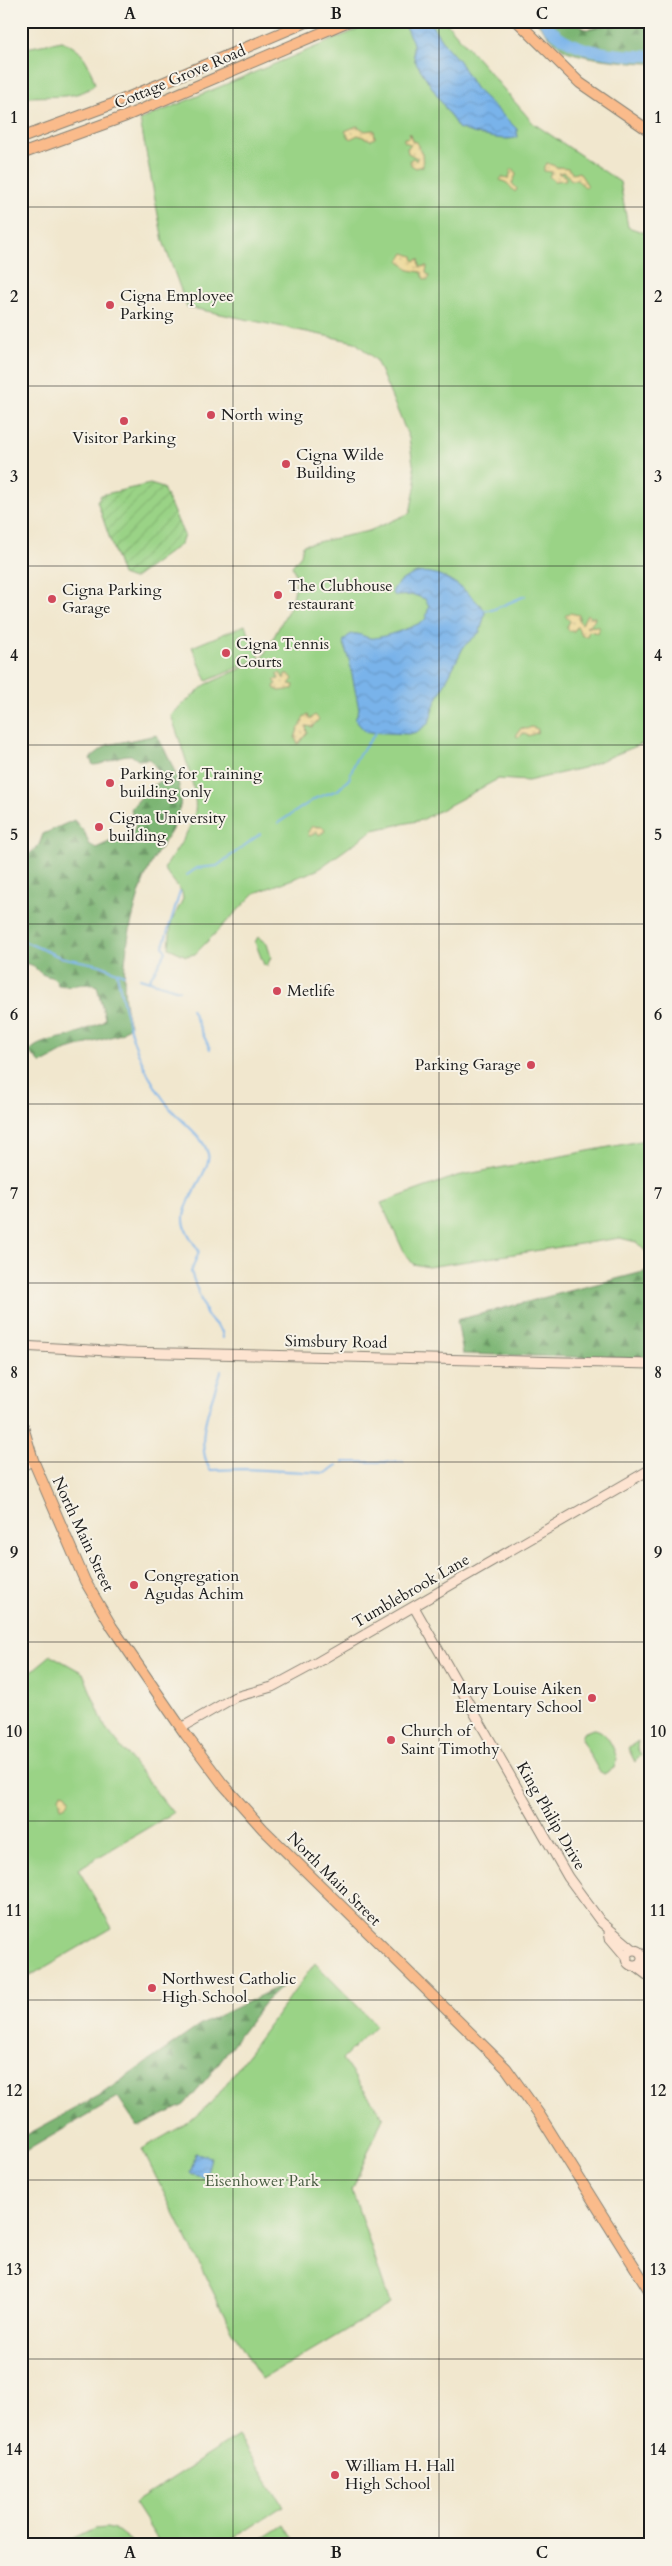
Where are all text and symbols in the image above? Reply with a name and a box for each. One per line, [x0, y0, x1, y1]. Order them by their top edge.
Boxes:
text: A [124, 3, 136, 25]
text: B [330, 3, 342, 25]
text: C [536, 3, 548, 25]
street label: Cottage Grove Road [111, 39, 249, 115]
text: 1 [10, 107, 18, 129]
text: 1 [654, 107, 662, 129]
place label: Cigna Employee Parking [120, 285, 234, 325]
text: 2 [10, 286, 18, 308]
text: 2 [654, 286, 662, 308]
marker: Cigna Employee Parking [104, 299, 116, 311]
place label: North wing [221, 404, 303, 426]
marker: North wing [205, 409, 217, 421]
marker: Visitor Parking [118, 415, 130, 427]
place label: Visitor Parking [72, 427, 176, 449]
place label: Cigna Wilde Building [296, 444, 384, 484]
marker: Cigna Wilde Building [280, 458, 292, 470]
text: 3 [10, 466, 18, 488]
text: 3 [654, 466, 662, 488]
place label: The Clubhouse restaurant [288, 575, 393, 615]
place label: Cigna Parking Garage [62, 579, 161, 619]
marker: The Clubhouse restaurant [272, 589, 284, 601]
marker: Cigna Parking Garage [46, 593, 58, 605]
place label: Cigna Tennis Courts [236, 633, 329, 673]
text: 4 [10, 645, 18, 667]
text: 4 [654, 645, 662, 667]
marker: Cigna Tennis Courts [220, 647, 232, 659]
place label: Parking for Training building only [120, 763, 262, 803]
marker: Parking for Training building only [104, 777, 116, 789]
place label: Cigna University building [109, 807, 227, 847]
marker: Cigna University building [93, 821, 105, 833]
text: 5 [10, 824, 18, 846]
text: 5 [654, 824, 662, 846]
place label: Metlife [287, 980, 335, 1002]
marker: Metlife [271, 985, 283, 997]
text: 6 [10, 1004, 18, 1026]
text: 6 [654, 1004, 662, 1026]
place label: Parking Garage [415, 1054, 521, 1076]
marker: Parking Garage [525, 1059, 537, 1071]
text: 7 [10, 1183, 18, 1205]
text: 7 [654, 1183, 662, 1205]
street label: Simsbury Road [285, 1330, 388, 1354]
text: 8 [10, 1362, 18, 1384]
text: 8 [654, 1362, 662, 1384]
street label: North Main Street [47, 1473, 119, 1595]
text: 9 [10, 1542, 18, 1564]
text: 9 [654, 1542, 662, 1564]
street label: Tumblebrook Lane [349, 1549, 473, 1633]
place label: Congregation Agudas Achim [144, 1565, 244, 1605]
marker: Congregation Agudas Achim [128, 1579, 140, 1591]
place label: Mary Louise Aiken Elementary School [452, 1678, 582, 1718]
marker: Mary Louise Aiken Elementary School [586, 1692, 598, 1704]
place label: Church of Saint Timothy [401, 1720, 500, 1760]
text: 10 [6, 1721, 22, 1743]
text: 10 [650, 1721, 666, 1743]
marker: Church of Saint Timothy [385, 1734, 397, 1746]
street label: King Philip Drive [511, 1758, 591, 1874]
street label: North Main Street [282, 1827, 386, 1931]
text: 11 [6, 1900, 22, 1922]
text: 11 [650, 1900, 666, 1922]
place label: Northwest Catholic High School [162, 1968, 296, 2008]
marker: Northwest Catholic High School [146, 1982, 158, 1994]
text: 12 [6, 2080, 22, 2102]
text: 12 [650, 2080, 666, 2102]
park label: Eisenhower Park [205, 2170, 320, 2192]
text: 13 [6, 2259, 22, 2281]
text: 13 [650, 2259, 666, 2281]
text: 14 [6, 2439, 22, 2461]
text: 14 [650, 2439, 666, 2461]
place label: William H. Hall High School [344, 2455, 455, 2495]
marker: William H. Hall High School [329, 2469, 341, 2481]
text: A [124, 2542, 136, 2564]
text: B [330, 2542, 342, 2564]
text: C [536, 2542, 548, 2564]

